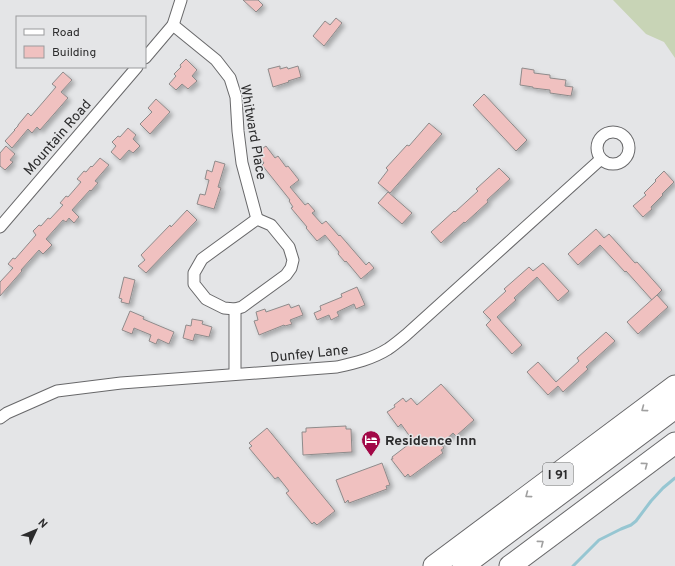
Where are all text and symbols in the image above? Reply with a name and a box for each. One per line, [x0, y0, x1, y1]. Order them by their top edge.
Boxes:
legend [16, 16, 146, 68]
text: Road [52, 25, 80, 41]
text: Building [52, 45, 96, 61]
street label: Whitward Place [236, 83, 269, 181]
street label: Mountain Road [21, 97, 96, 179]
street label: Dunfey Lane [269, 342, 349, 367]
one-way arrow [641, 404, 648, 411]
hotel icon: Residence Inn [360, 429, 382, 457]
place label: Residence Inn [385, 433, 477, 450]
road number: I 91 [543, 463, 573, 485]
one-way arrow [641, 463, 648, 470]
one-way arrow [526, 490, 533, 497]
north arrow [16, 510, 56, 550]
text: N [35, 516, 50, 531]
one-way arrow [537, 540, 544, 547]

